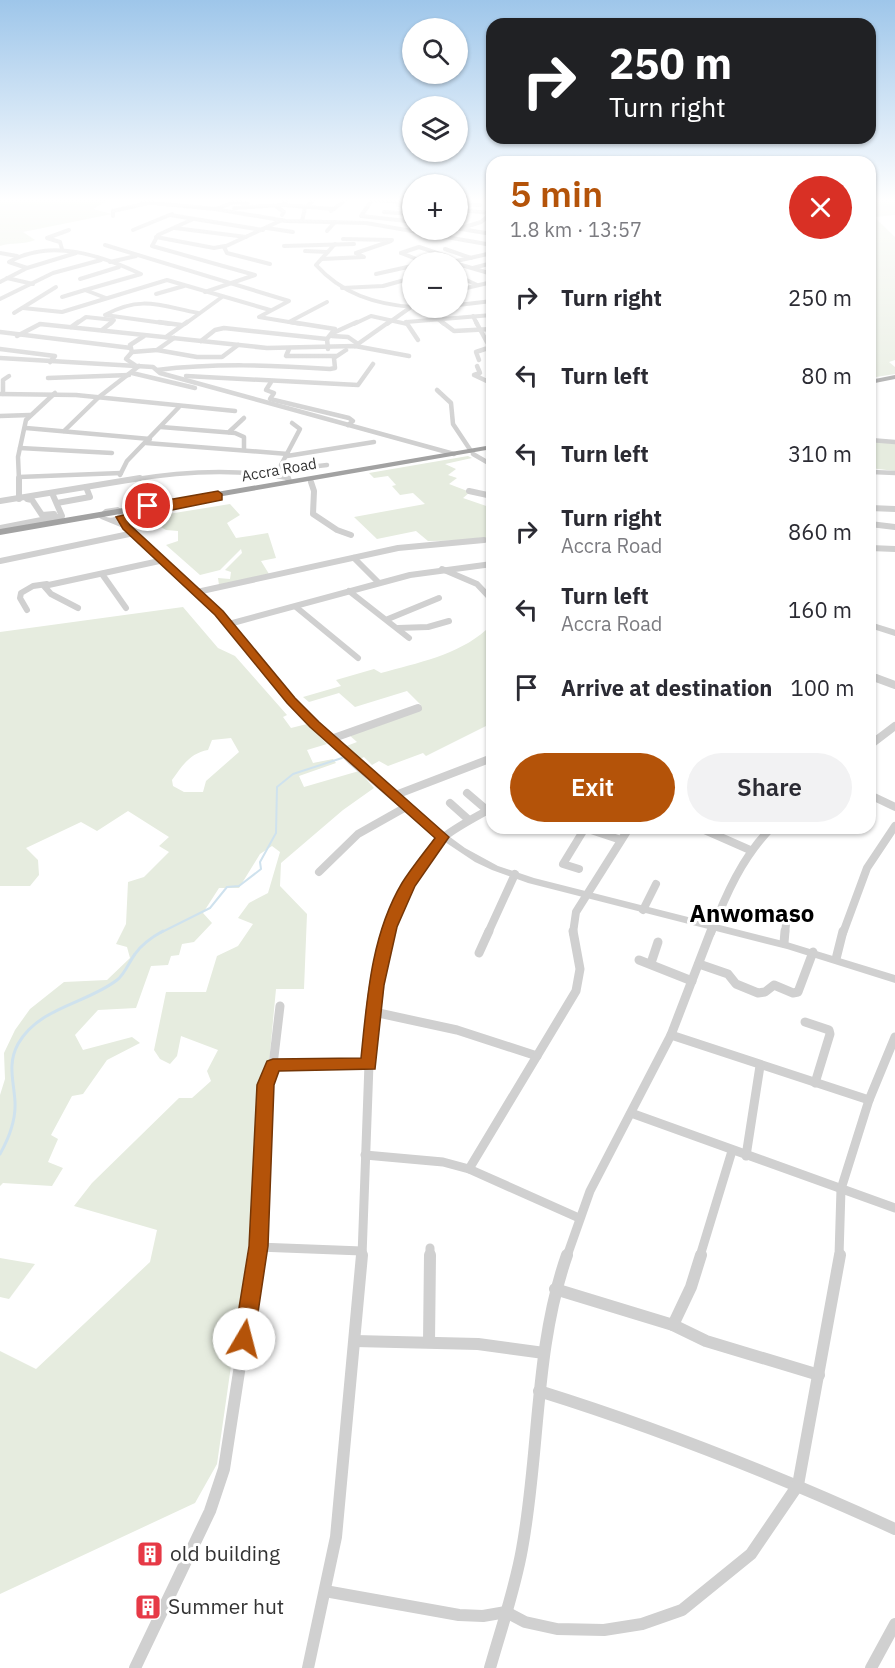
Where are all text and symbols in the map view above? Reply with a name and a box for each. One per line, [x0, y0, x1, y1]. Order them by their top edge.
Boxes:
map controls [402, 18, 468, 318]
button: search [402, 18, 468, 84]
text: 250 m [609, 36, 732, 91]
icon: right [510, 42, 588, 120]
text: Turn right [609, 89, 726, 124]
button: layers [402, 96, 468, 162]
text: 5 min [510, 170, 603, 217]
button: + [402, 174, 468, 240]
button: close [789, 176, 852, 239]
text: 1.8 km · 13:57 [510, 216, 642, 243]
button: − [402, 252, 468, 318]
icon: right [510, 281, 543, 314]
text: Turn right [561, 283, 662, 312]
text: 250 m [788, 283, 852, 312]
icon: left [510, 359, 543, 392]
text: Turn left [561, 361, 649, 390]
text: 80 m [801, 361, 852, 390]
icon: left [510, 437, 543, 470]
text: Turn left [561, 439, 649, 468]
text: 310 m [788, 439, 852, 468]
street label: Accra Road [240, 454, 318, 485]
pin [122, 480, 173, 531]
icon: arrive [131, 489, 164, 522]
text: Turn right [561, 503, 662, 532]
icon: right [510, 515, 543, 548]
text: 860 m [788, 517, 852, 546]
text: Accra Road [561, 532, 662, 559]
text: Turn left [561, 581, 649, 610]
icon: left [510, 593, 543, 626]
text: 160 m [788, 595, 852, 624]
text: Accra Road [561, 610, 662, 637]
icon: arrive [510, 671, 543, 704]
text: Arrive at destination [561, 673, 772, 702]
text: 100 m [790, 673, 854, 702]
button: Exit [510, 753, 675, 822]
button: Share [687, 753, 852, 822]
district label: Anwomaso [690, 897, 814, 929]
position arrow [212, 1307, 276, 1371]
building icon: old building [135, 1539, 165, 1569]
place label: old building [170, 1539, 280, 1567]
building icon: Summer hut [133, 1592, 163, 1622]
place label: Summer hut [168, 1592, 284, 1620]

